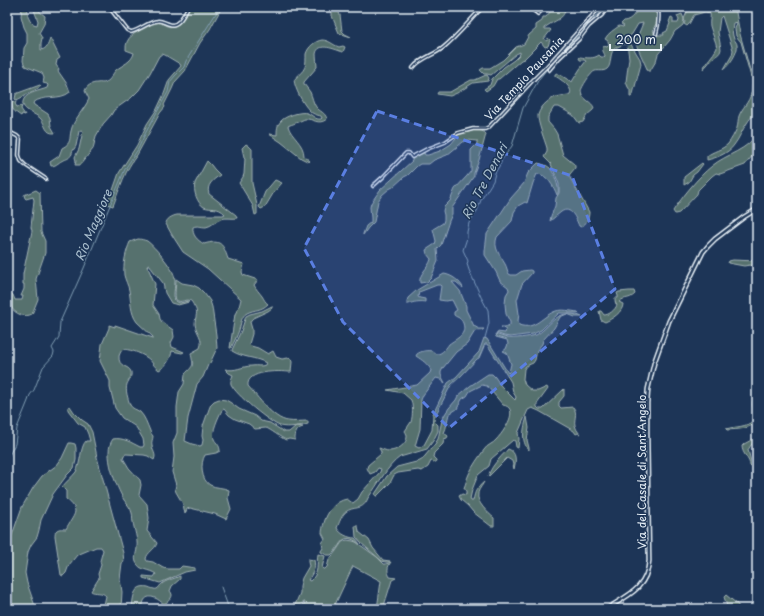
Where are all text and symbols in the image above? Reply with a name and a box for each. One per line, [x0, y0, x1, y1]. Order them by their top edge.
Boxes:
scale bar [610, 26, 661, 52]
text: 200 m [616, 30, 656, 48]
street label: Via Tempio Pausania [480, 32, 568, 124]
water label: Rio Tre Denari [457, 139, 512, 222]
water label: Rio Maggiore [70, 186, 116, 263]
street label: Via del Casale di Sant'Angelo [633, 395, 650, 549]

